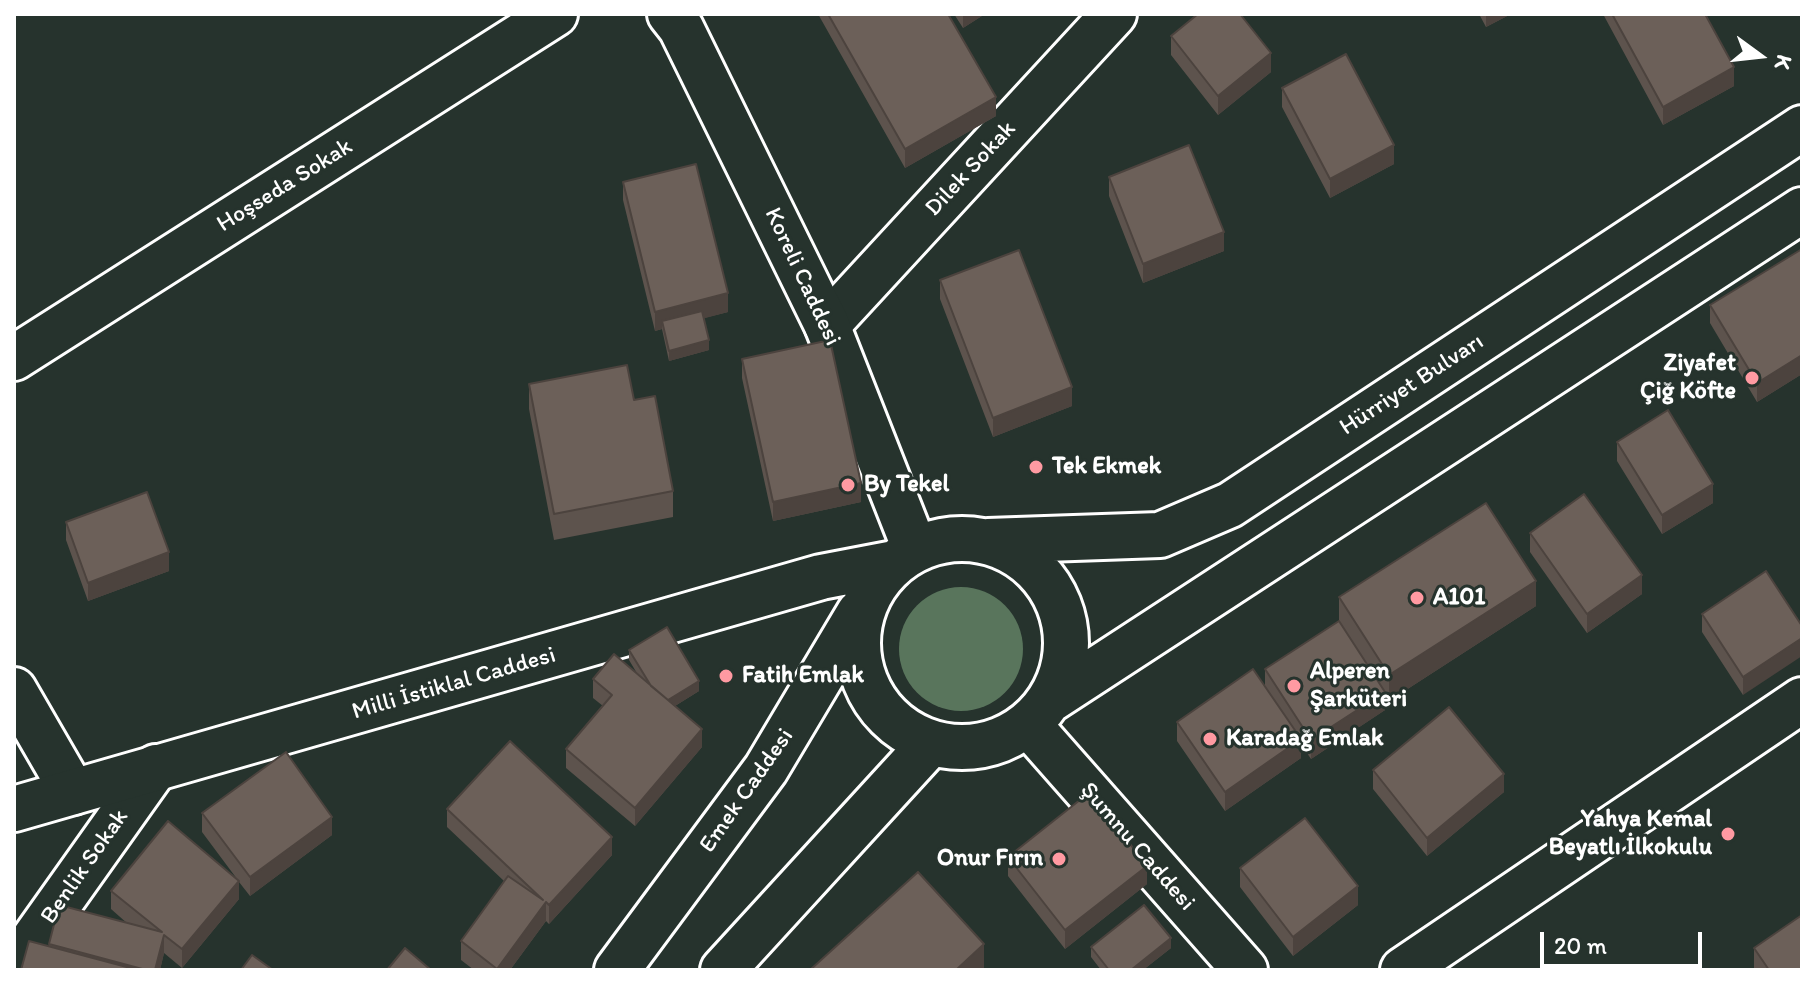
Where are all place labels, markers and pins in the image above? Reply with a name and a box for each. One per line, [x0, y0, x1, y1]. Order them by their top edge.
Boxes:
place label: Ziyafet Çiğ Köfte [1640, 350, 1736, 406]
marker: Ziyafet Çiğ Köfte [1743, 369, 1761, 387]
place label: Tek Ekmek [1052, 453, 1161, 481]
marker: Tek Ekmek [1027, 458, 1045, 476]
place label: By Tekel [864, 471, 949, 499]
marker: By Tekel [839, 476, 857, 494]
place label: A101 [1433, 584, 1485, 612]
marker: A101 [1408, 589, 1426, 607]
place label: Alperen Şarküteri [1310, 658, 1407, 714]
place label: Fatih Emlak [742, 662, 864, 690]
marker: Fatih Emlak [717, 667, 735, 685]
marker: Alperen Şarküteri [1285, 677, 1303, 695]
place label: Karadağ Emlak [1226, 725, 1383, 753]
marker: Karadağ Emlak [1201, 730, 1219, 748]
place label: Yahya Kemal Beyatlı İlkokulu [1549, 806, 1712, 862]
marker: Yahya Kemal Beyatlı İlkokulu [1719, 825, 1737, 843]
place label: Onur Fırın [937, 845, 1043, 873]
marker: Onur Fırın [1050, 850, 1068, 868]

